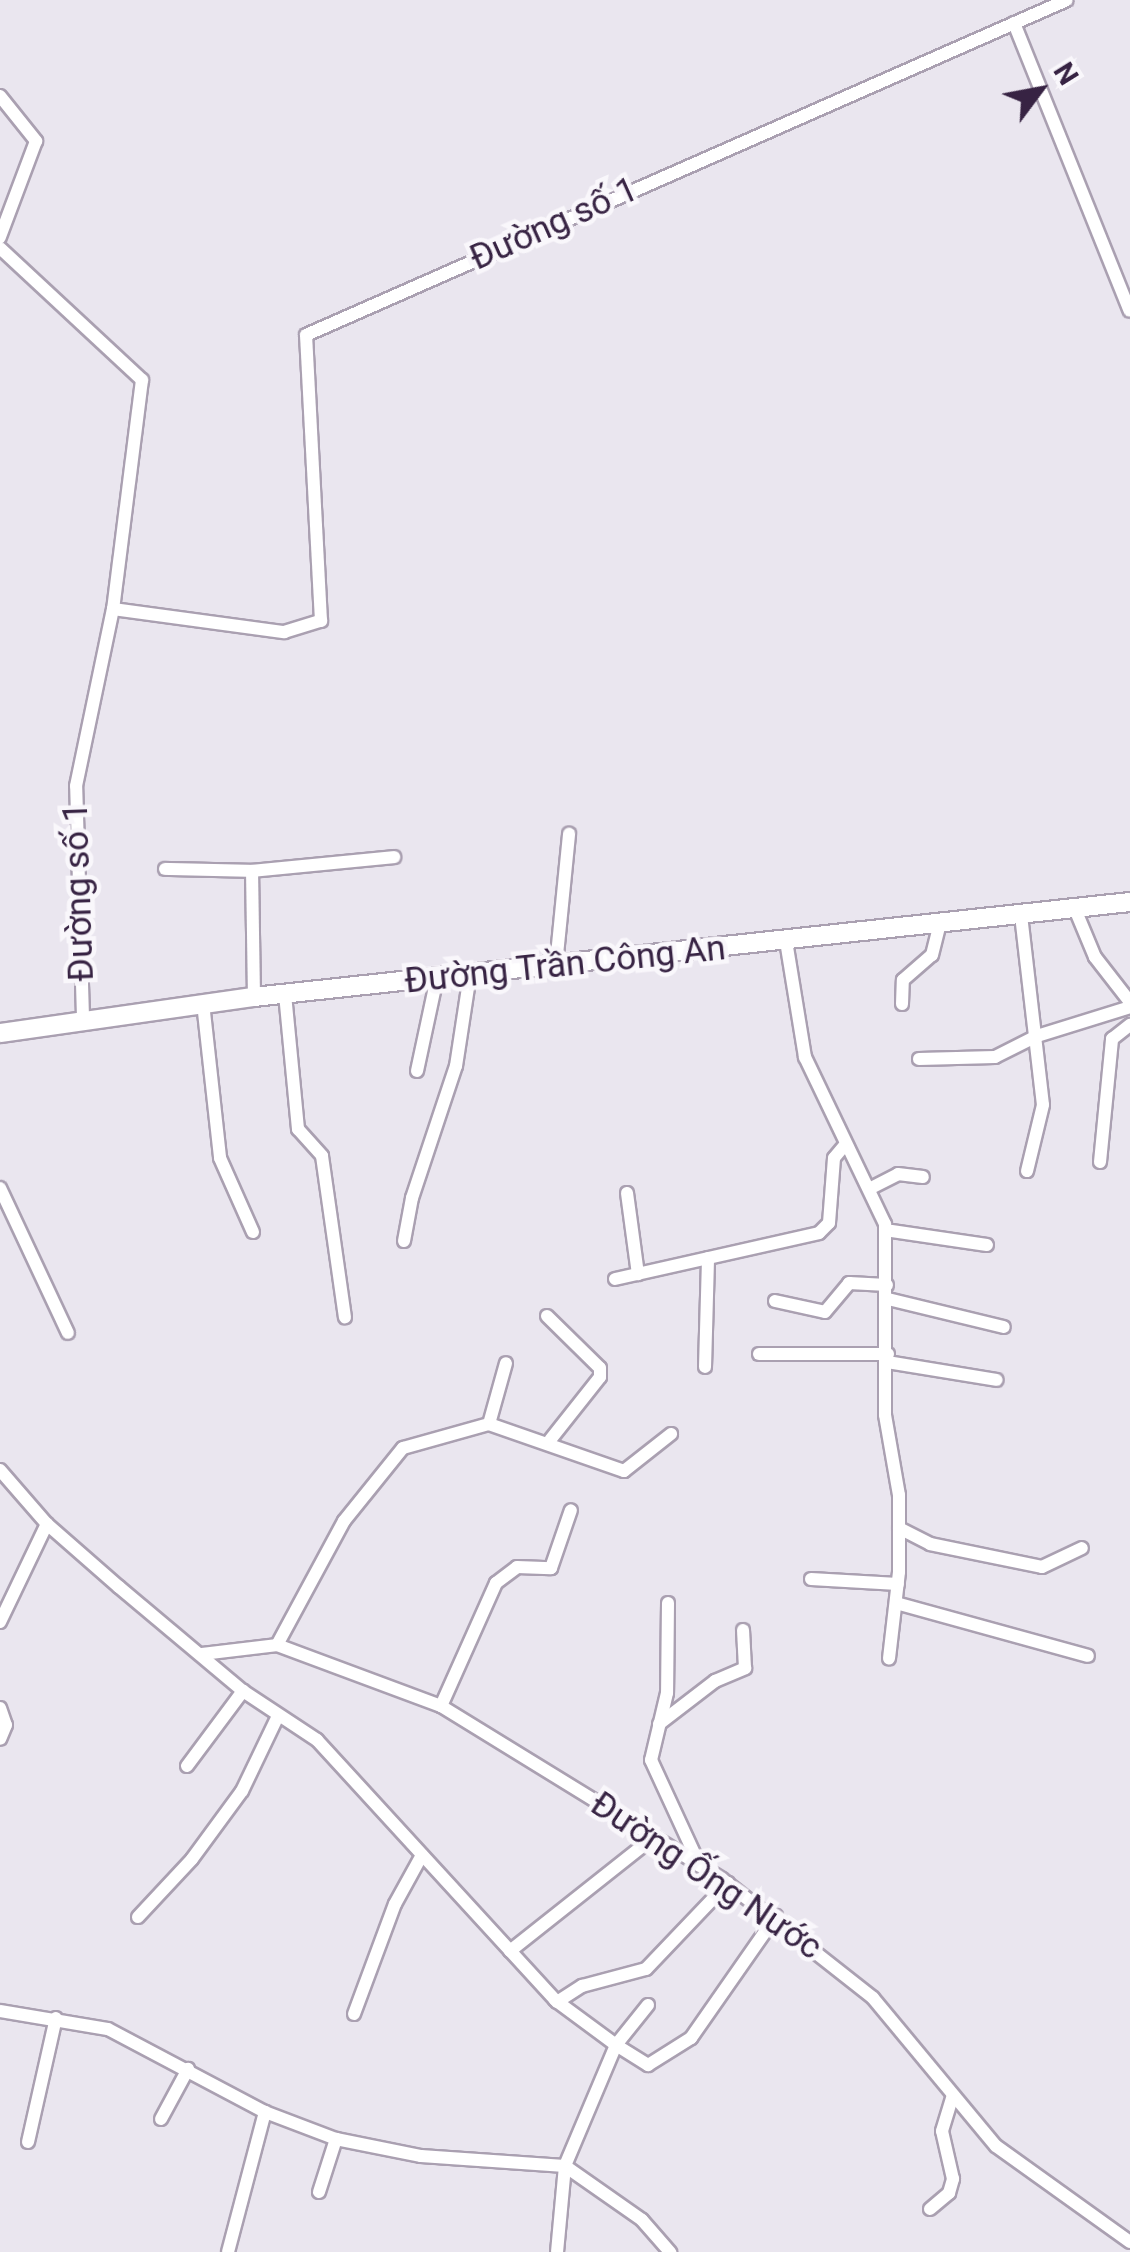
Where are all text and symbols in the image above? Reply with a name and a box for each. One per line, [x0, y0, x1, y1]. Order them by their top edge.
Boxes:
north arrow [990, 40, 1090, 140]
text: N [1047, 57, 1085, 91]
street label: Đường số 1 [464, 168, 644, 280]
street label: Đường số 1 [55, 802, 103, 982]
street label: Đường Trần Công An [402, 927, 728, 1003]
street label: Đường Ống Nước [583, 1783, 829, 1969]

